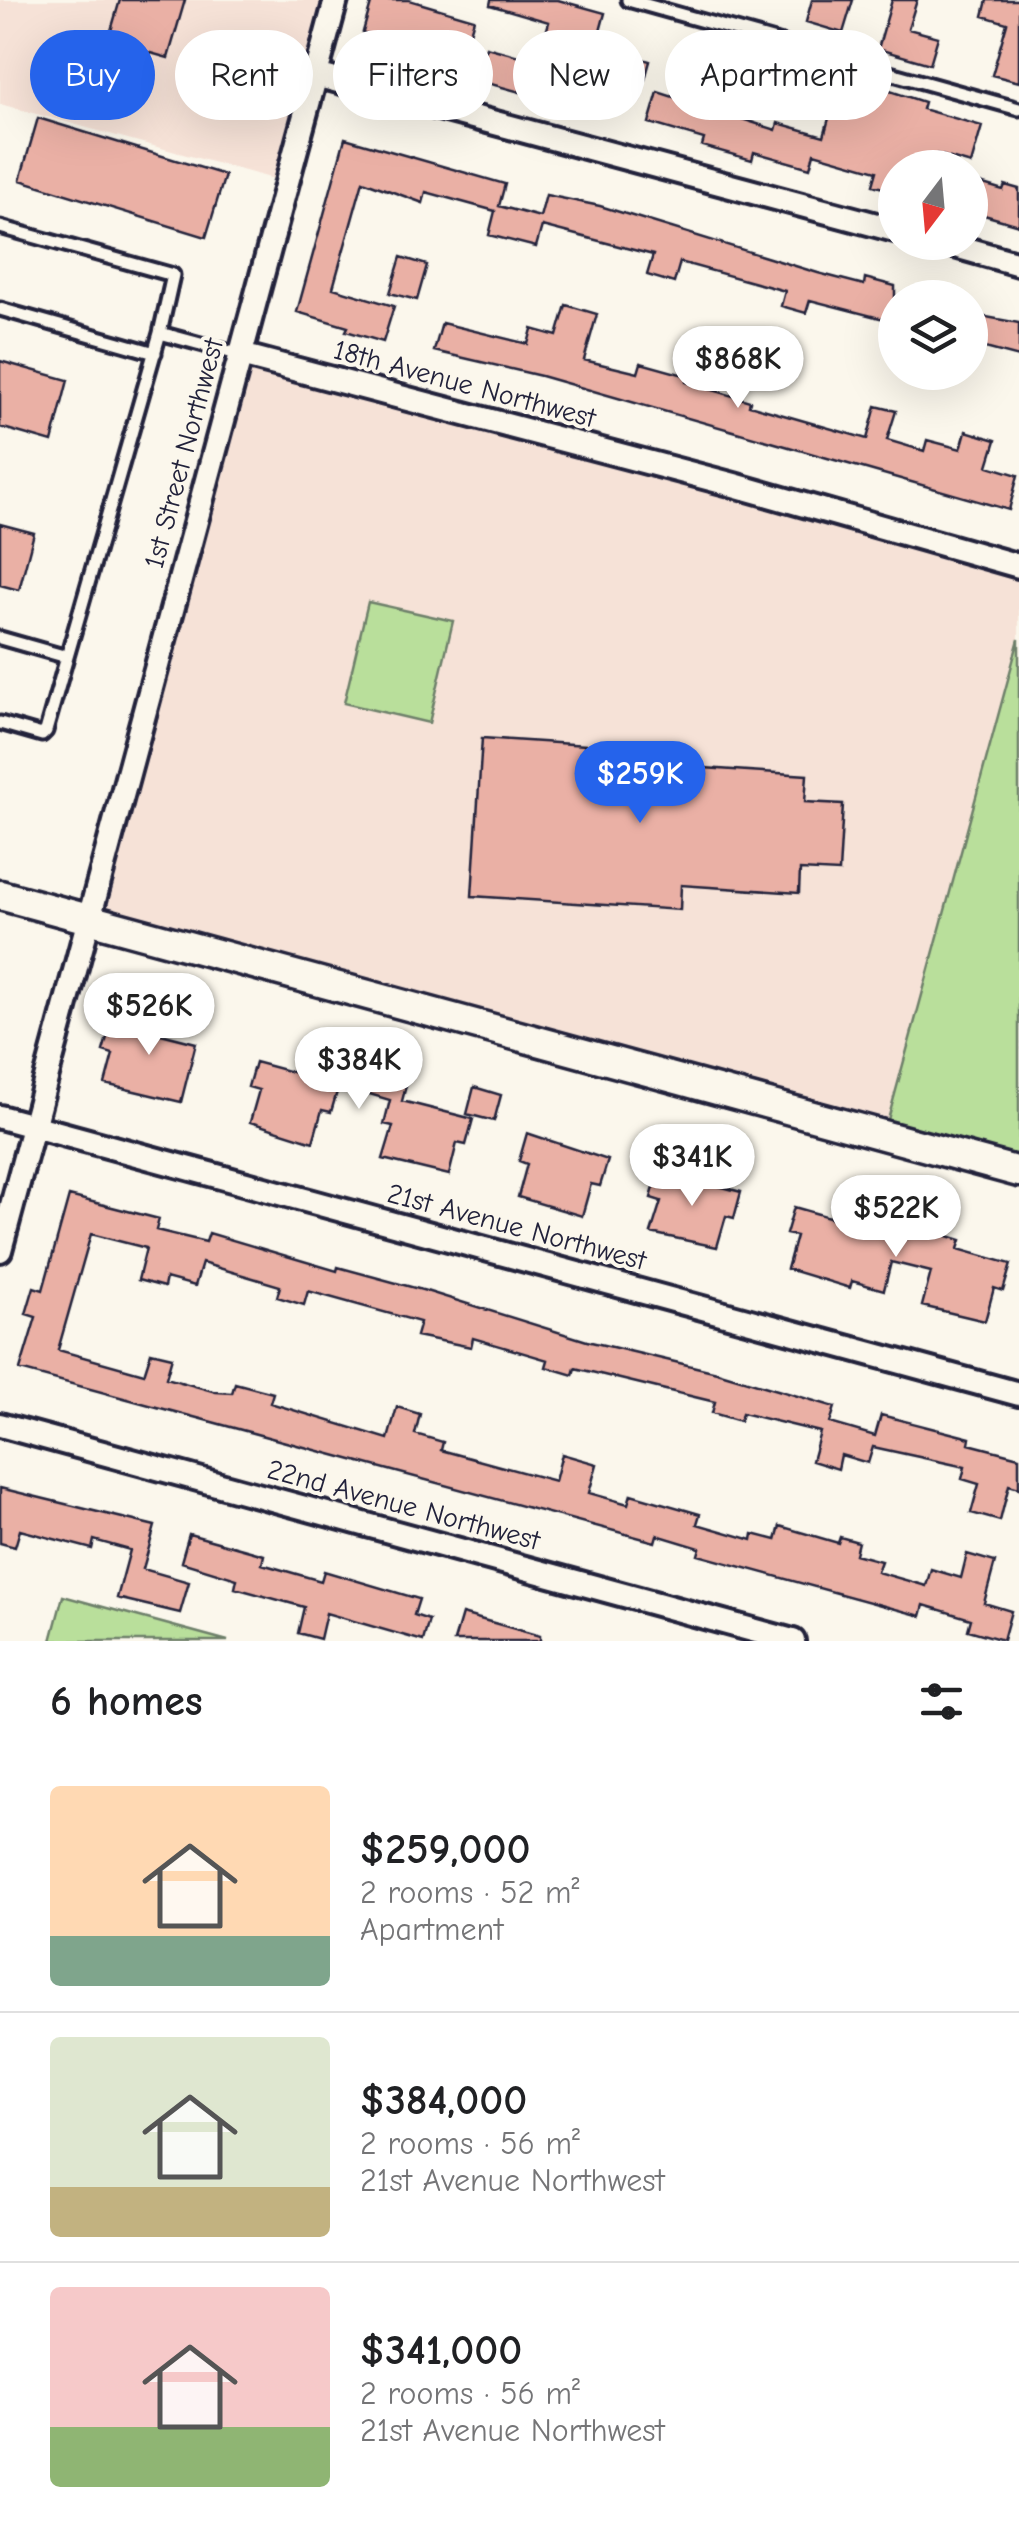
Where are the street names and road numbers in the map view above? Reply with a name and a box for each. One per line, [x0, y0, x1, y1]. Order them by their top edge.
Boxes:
street label: 1st Street Northwest [138, 334, 230, 572]
street label: 18th Avenue Northwest [330, 334, 600, 435]
street label: 21st Avenue Northwest [384, 1177, 651, 1277]
street label: 22nd Avenue Northwest [264, 1453, 544, 1557]

